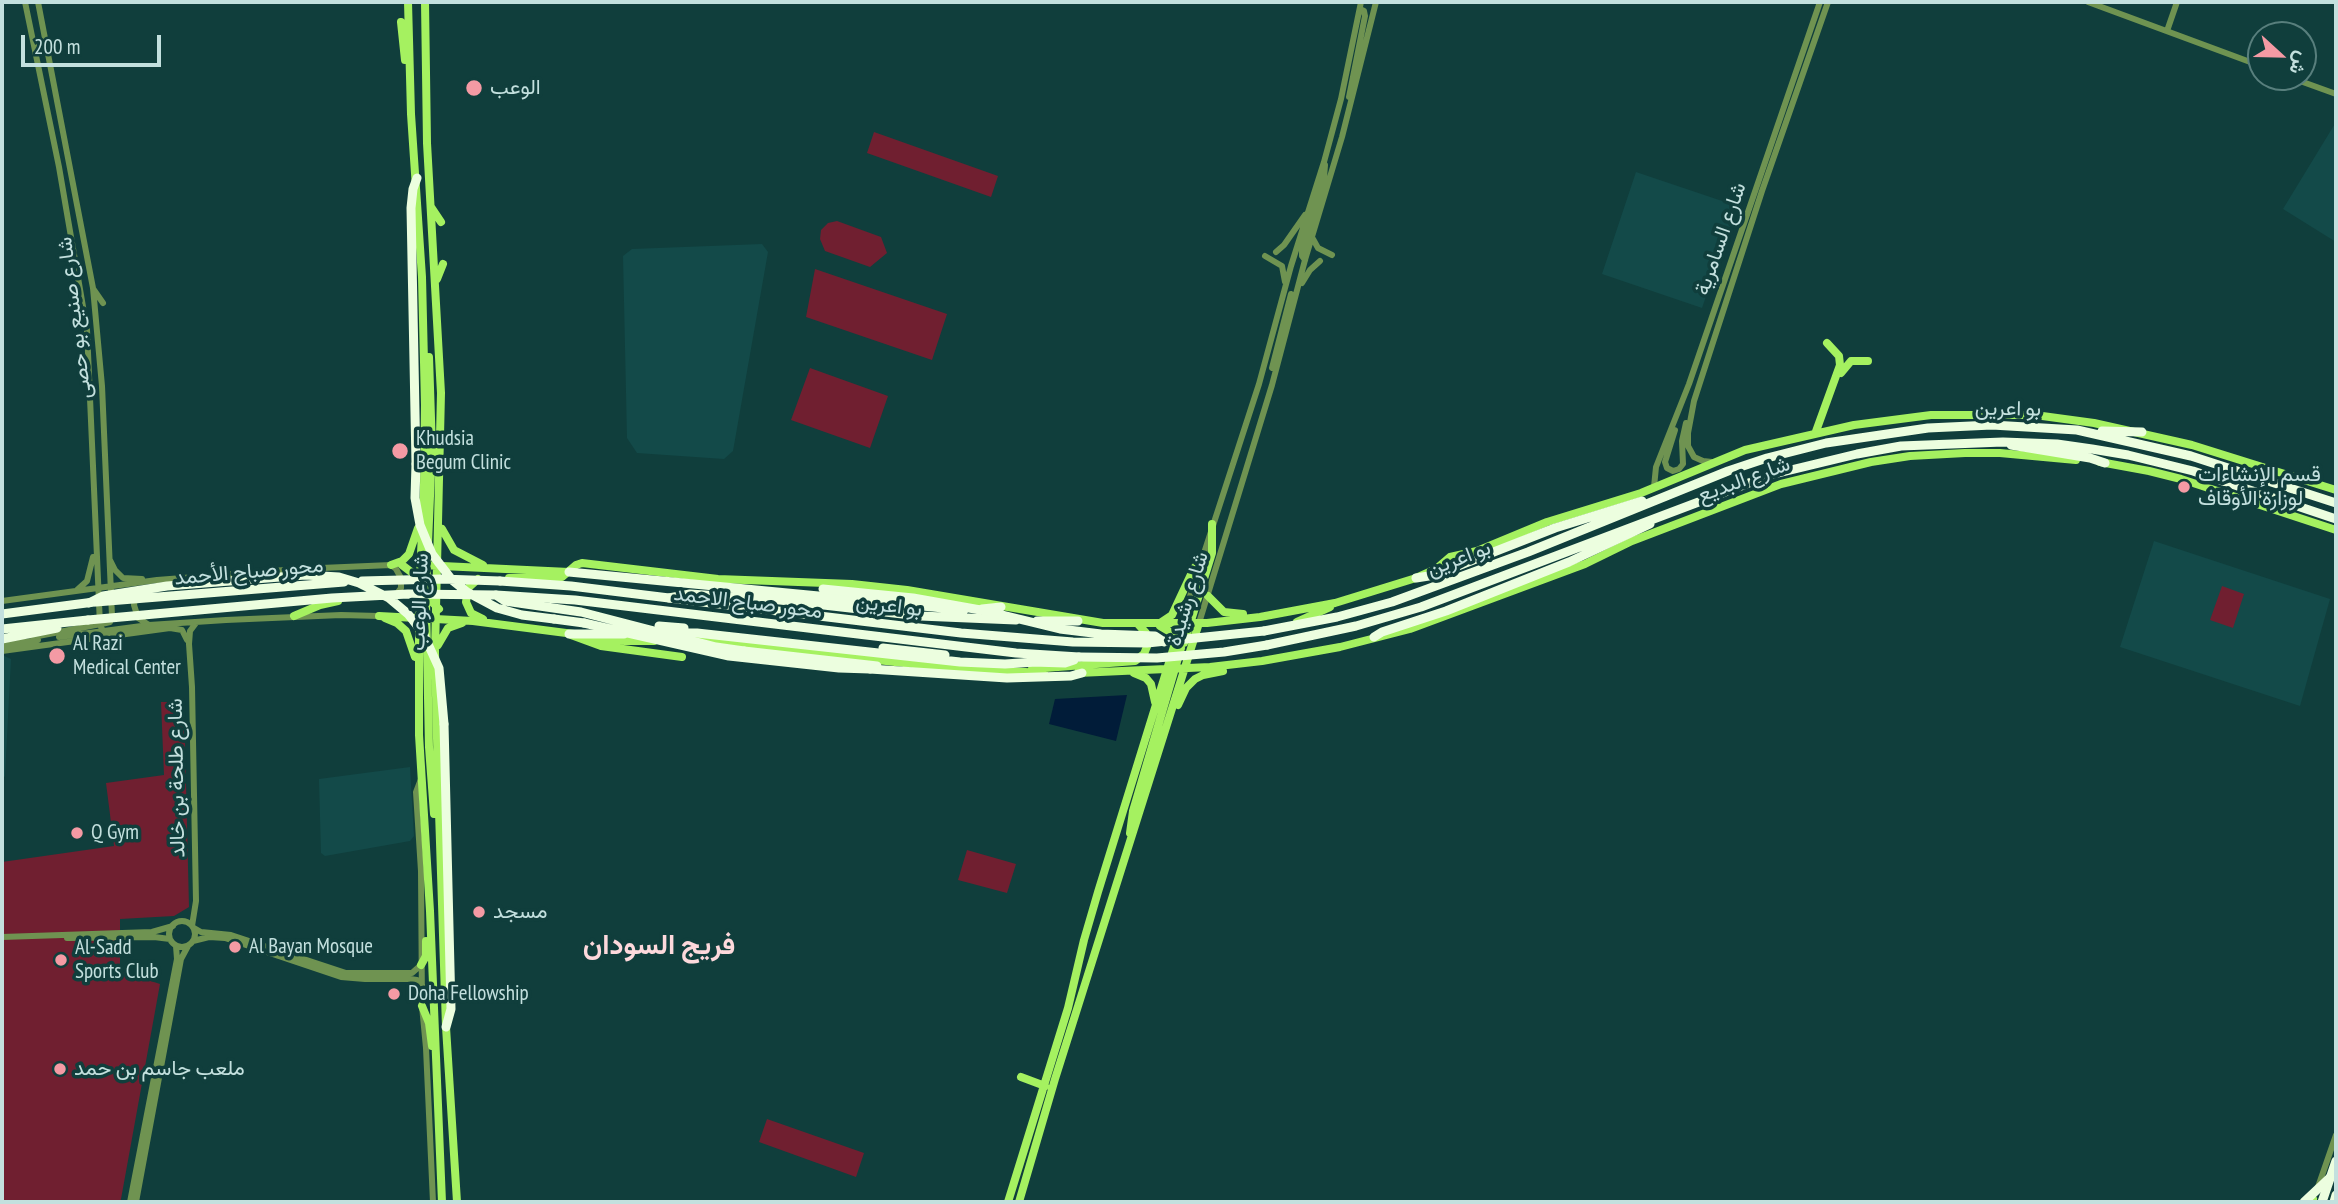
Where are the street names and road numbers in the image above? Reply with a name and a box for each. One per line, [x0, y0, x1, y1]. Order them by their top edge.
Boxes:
street label: شارع السامرية [1690, 179, 1752, 299]
street label: شارع صنيع بو حصى [53, 236, 97, 400]
street label: بو اعرين [1975, 396, 2041, 422]
street label: شارع البديع [1694, 452, 1794, 508]
street label: بو اعرين [1424, 535, 1494, 583]
street label: شارع رشيدة [1162, 549, 1214, 649]
street label: محور صباح الأحمد [173, 553, 325, 591]
street label: شارع الوعب [406, 553, 434, 651]
street label: محور صباح الاحمد [672, 581, 824, 625]
street label: بو اعرين [855, 589, 923, 623]
street label: شارع طلحة بن خالد [163, 698, 191, 858]

